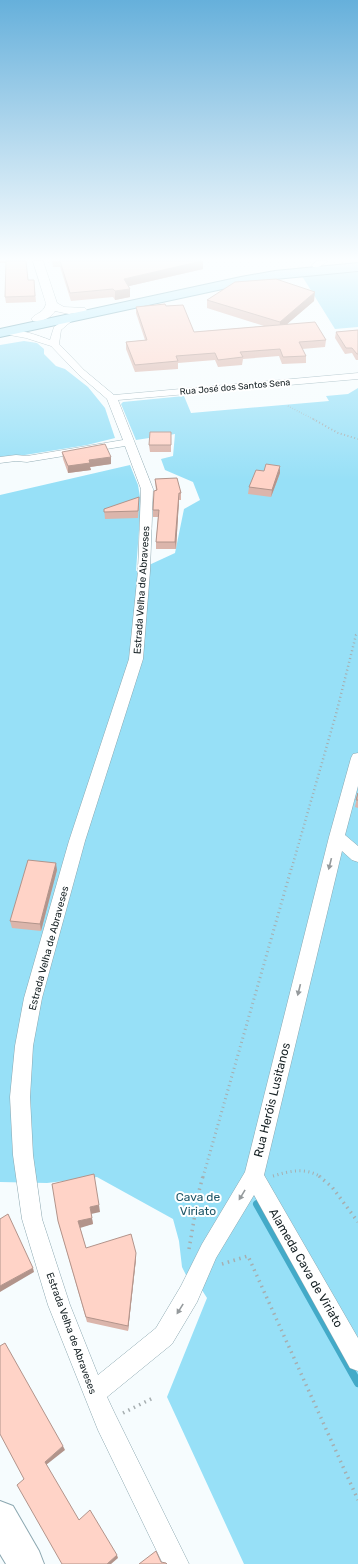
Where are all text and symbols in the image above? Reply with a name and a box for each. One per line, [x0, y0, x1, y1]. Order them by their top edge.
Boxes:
street label: Rua José dos Santos Sena [179, 377, 291, 397]
street label: Estrada Velha de Abraveses [132, 526, 152, 655]
one-way arrow [327, 857, 333, 870]
street label: Estrada Velha de Abraveses [27, 885, 71, 1012]
one-way arrow [296, 984, 302, 996]
street label: Rua Heróis Lusitanos [251, 1041, 293, 1159]
park label: Cava de Viriato [176, 1190, 220, 1218]
one-way arrow [238, 1190, 246, 1200]
street label: Alameda Cava de Viriato [266, 1206, 346, 1330]
street label: Estrada Velha de Abraveses [43, 1271, 99, 1396]
one-way arrow [176, 1304, 184, 1314]

